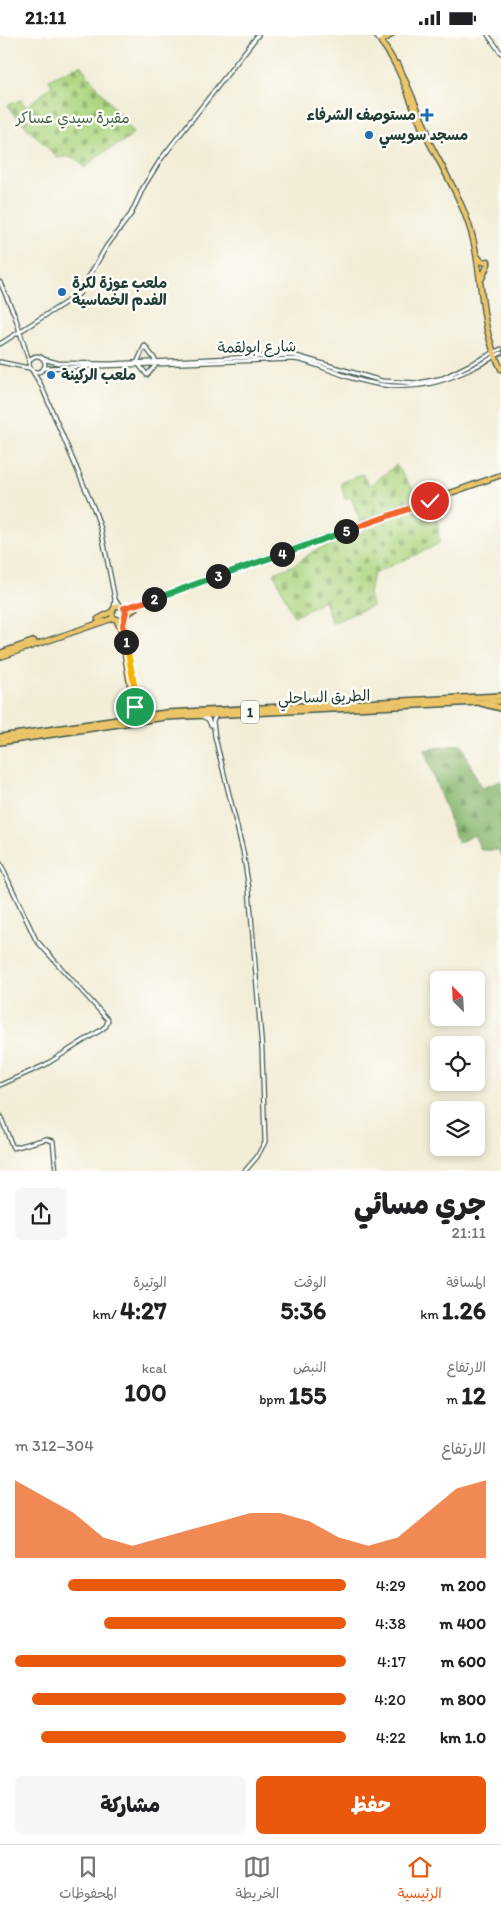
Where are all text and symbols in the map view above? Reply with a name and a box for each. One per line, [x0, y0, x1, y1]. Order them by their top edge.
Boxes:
text: 21:11 [25, 6, 66, 29]
place label: مستوصف الشرفاء [307, 106, 416, 125]
marker: مستوصف الشرفاء [420, 108, 434, 122]
park label: مقبرة سيدي عساكر [14, 109, 130, 129]
place label: مسجد سويسي [379, 126, 468, 149]
marker: مسجد سويسي [363, 129, 375, 141]
place label: ملعب عوزة لكرة الفدم الخماسية [72, 274, 167, 311]
marker: ملعب عوزة لكرة الفدم الخماسية [56, 286, 68, 298]
street label: شارع ابولقمة [218, 337, 296, 358]
place label: ملعب الركينة [61, 366, 136, 384]
marker: ملعب الركينة [45, 369, 57, 381]
pin [409, 480, 451, 522]
icon: check [416, 487, 444, 515]
pin: 5 [334, 519, 358, 543]
text: 5 [343, 523, 350, 540]
pin: 4 [270, 541, 294, 567]
text: 4 [278, 546, 287, 563]
pin: 3 [206, 563, 230, 589]
text: 3 [215, 568, 222, 585]
pin: 2 [142, 587, 166, 611]
text: 2 [151, 591, 158, 608]
pin: 1 [114, 629, 138, 655]
text: 1 [123, 634, 130, 651]
pin [114, 686, 156, 728]
street label: الطريق الساحلي [278, 686, 371, 712]
icon: arrive [121, 693, 149, 721]
road number: 1 [241, 701, 259, 724]
north arrow [430, 971, 485, 1026]
map controls [430, 971, 485, 1156]
button: locate [430, 1036, 485, 1091]
button: layers [430, 1101, 485, 1156]
text: جري مسائي [354, 1187, 486, 1221]
button: share [15, 1188, 67, 1240]
text: 21:11 [451, 1223, 486, 1242]
text: الوتيرة [133, 1274, 167, 1291]
text: الوقت [294, 1274, 326, 1291]
text: المسافة [446, 1274, 486, 1291]
text: 4:27 [120, 1295, 167, 1325]
text: 5:36 [280, 1295, 326, 1325]
text: 1.26 [442, 1295, 486, 1325]
text: /km [92, 1306, 120, 1323]
text: km [420, 1306, 442, 1323]
text: النبض [293, 1359, 326, 1376]
text: الارتفاع [447, 1359, 486, 1376]
text: kcal [142, 1360, 167, 1377]
text: 100 [124, 1377, 167, 1407]
text: 155 [288, 1380, 326, 1410]
text: 12 [461, 1380, 486, 1410]
text: bpm [259, 1391, 288, 1408]
text: m [446, 1391, 461, 1408]
text: 304–312 m [15, 1436, 94, 1455]
text: الارتفاع [441, 1439, 486, 1458]
text: 4:29 [376, 1576, 406, 1595]
text: 200 m [441, 1576, 486, 1595]
text: 4:38 [375, 1614, 406, 1633]
text: 400 m [440, 1614, 486, 1633]
text: 4:17 [377, 1652, 406, 1671]
text: 600 m [441, 1652, 486, 1671]
text: 4:20 [374, 1690, 406, 1709]
text: 800 m [440, 1690, 486, 1709]
text: 4:22 [376, 1728, 406, 1747]
text: 1.0 km [440, 1728, 486, 1747]
button: مشاركة [15, 1776, 246, 1834]
button: حفظ [256, 1776, 486, 1834]
tab: المحفوظات [59, 1853, 117, 1906]
tab: الخريطة [236, 1853, 279, 1906]
tab: الرئيسية [398, 1853, 442, 1906]

